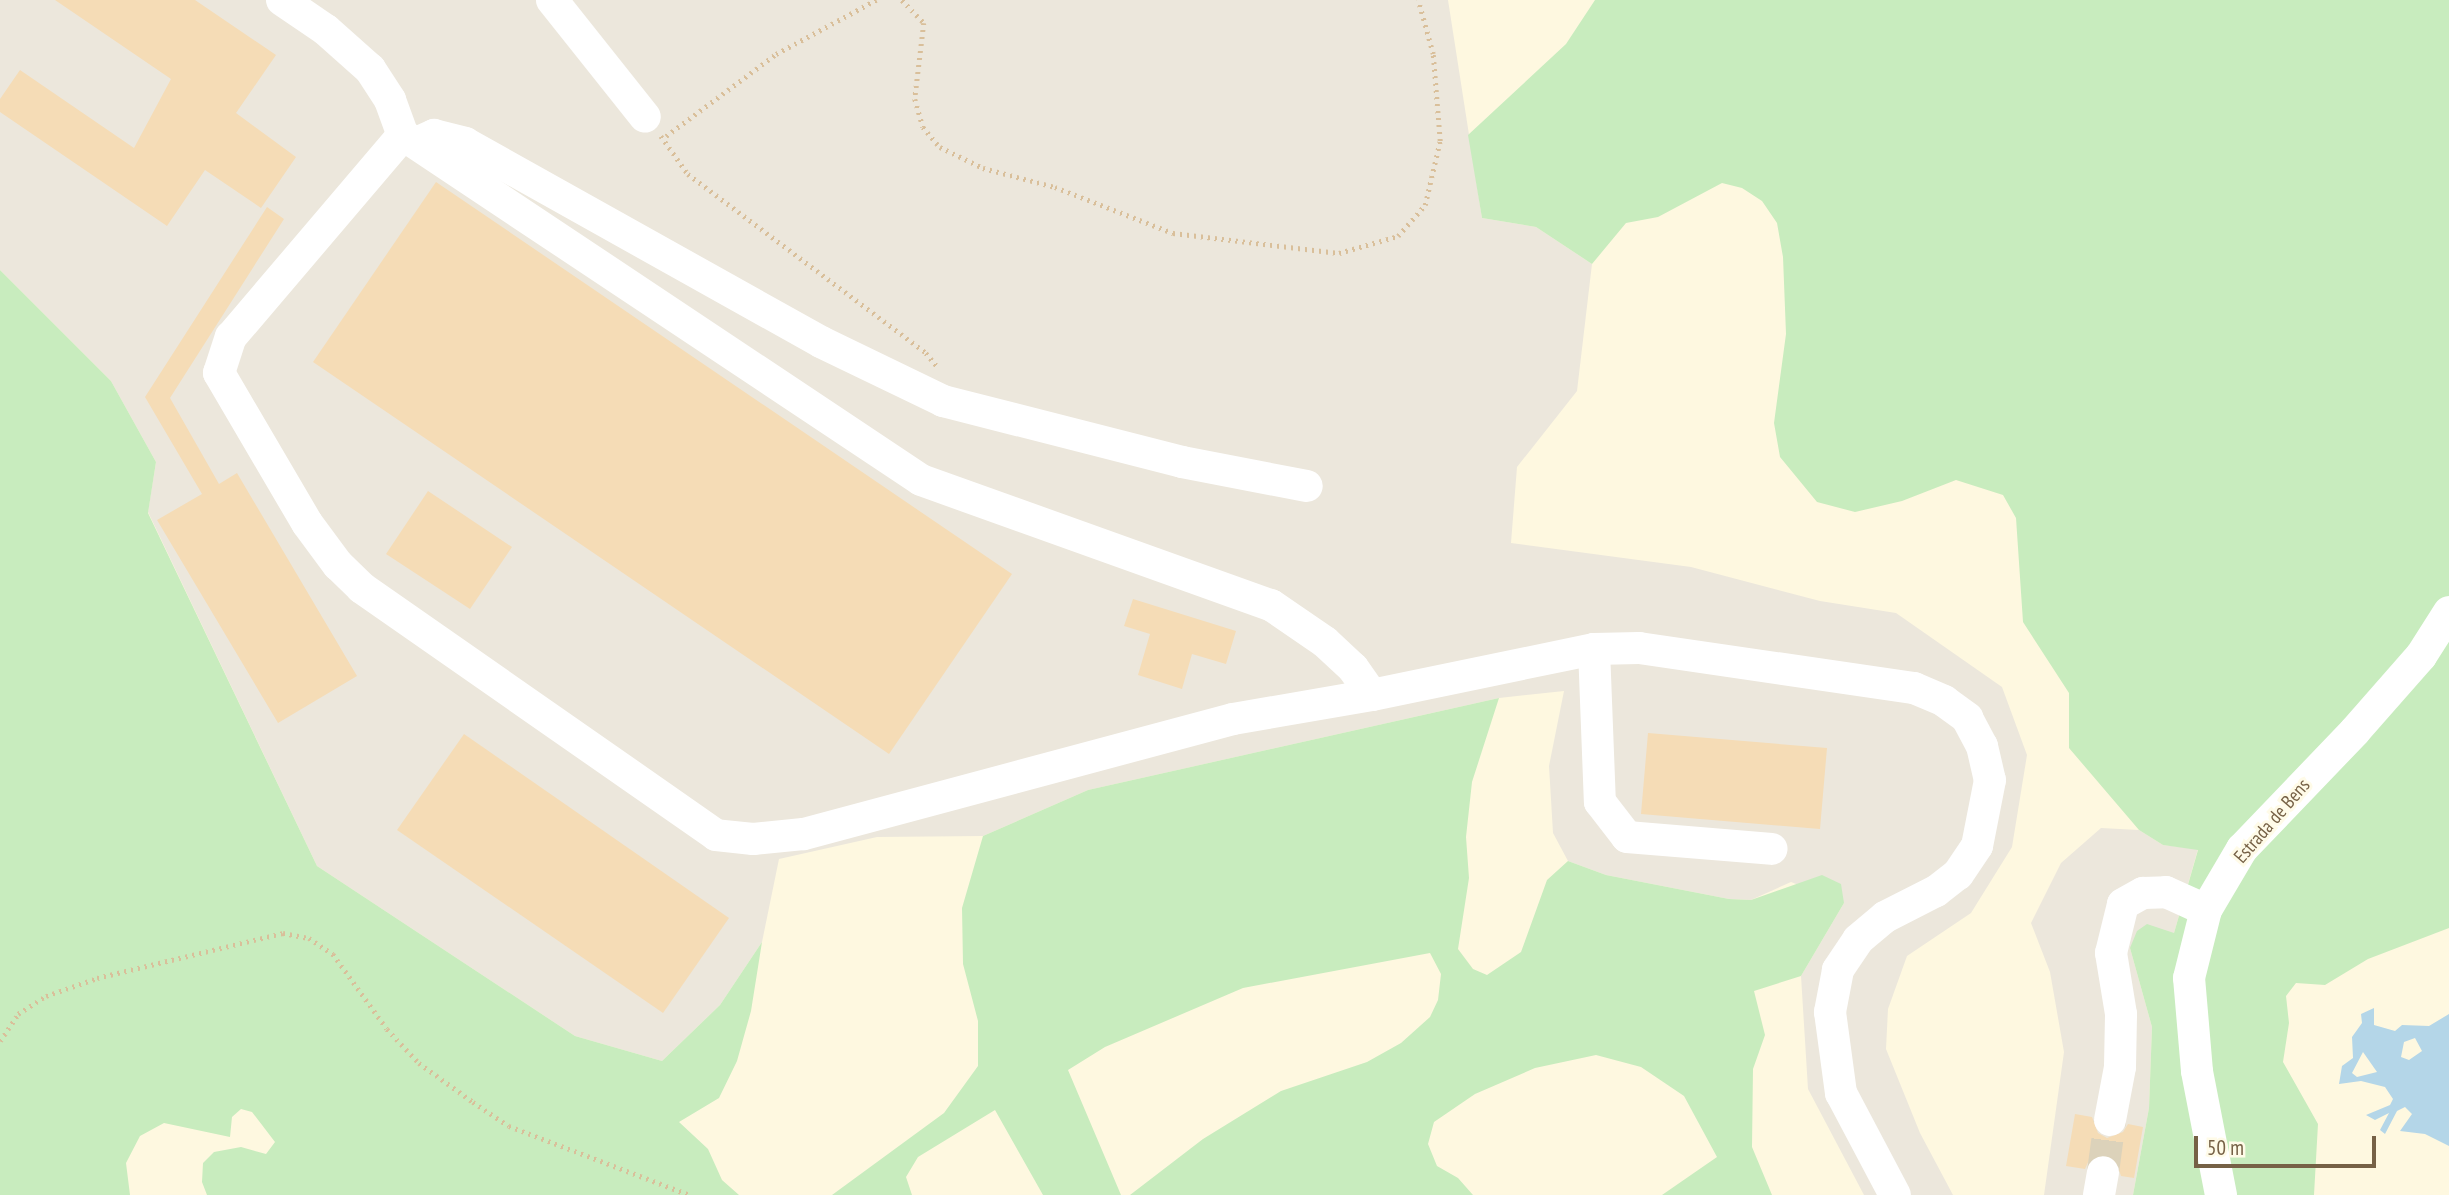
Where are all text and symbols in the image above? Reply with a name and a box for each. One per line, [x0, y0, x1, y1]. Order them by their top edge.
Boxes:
street label: Estrada de Bens [2229, 774, 2315, 868]
scale bar [2197, 1122, 2379, 1166]
text: 50 m [2207, 1134, 2244, 1161]

